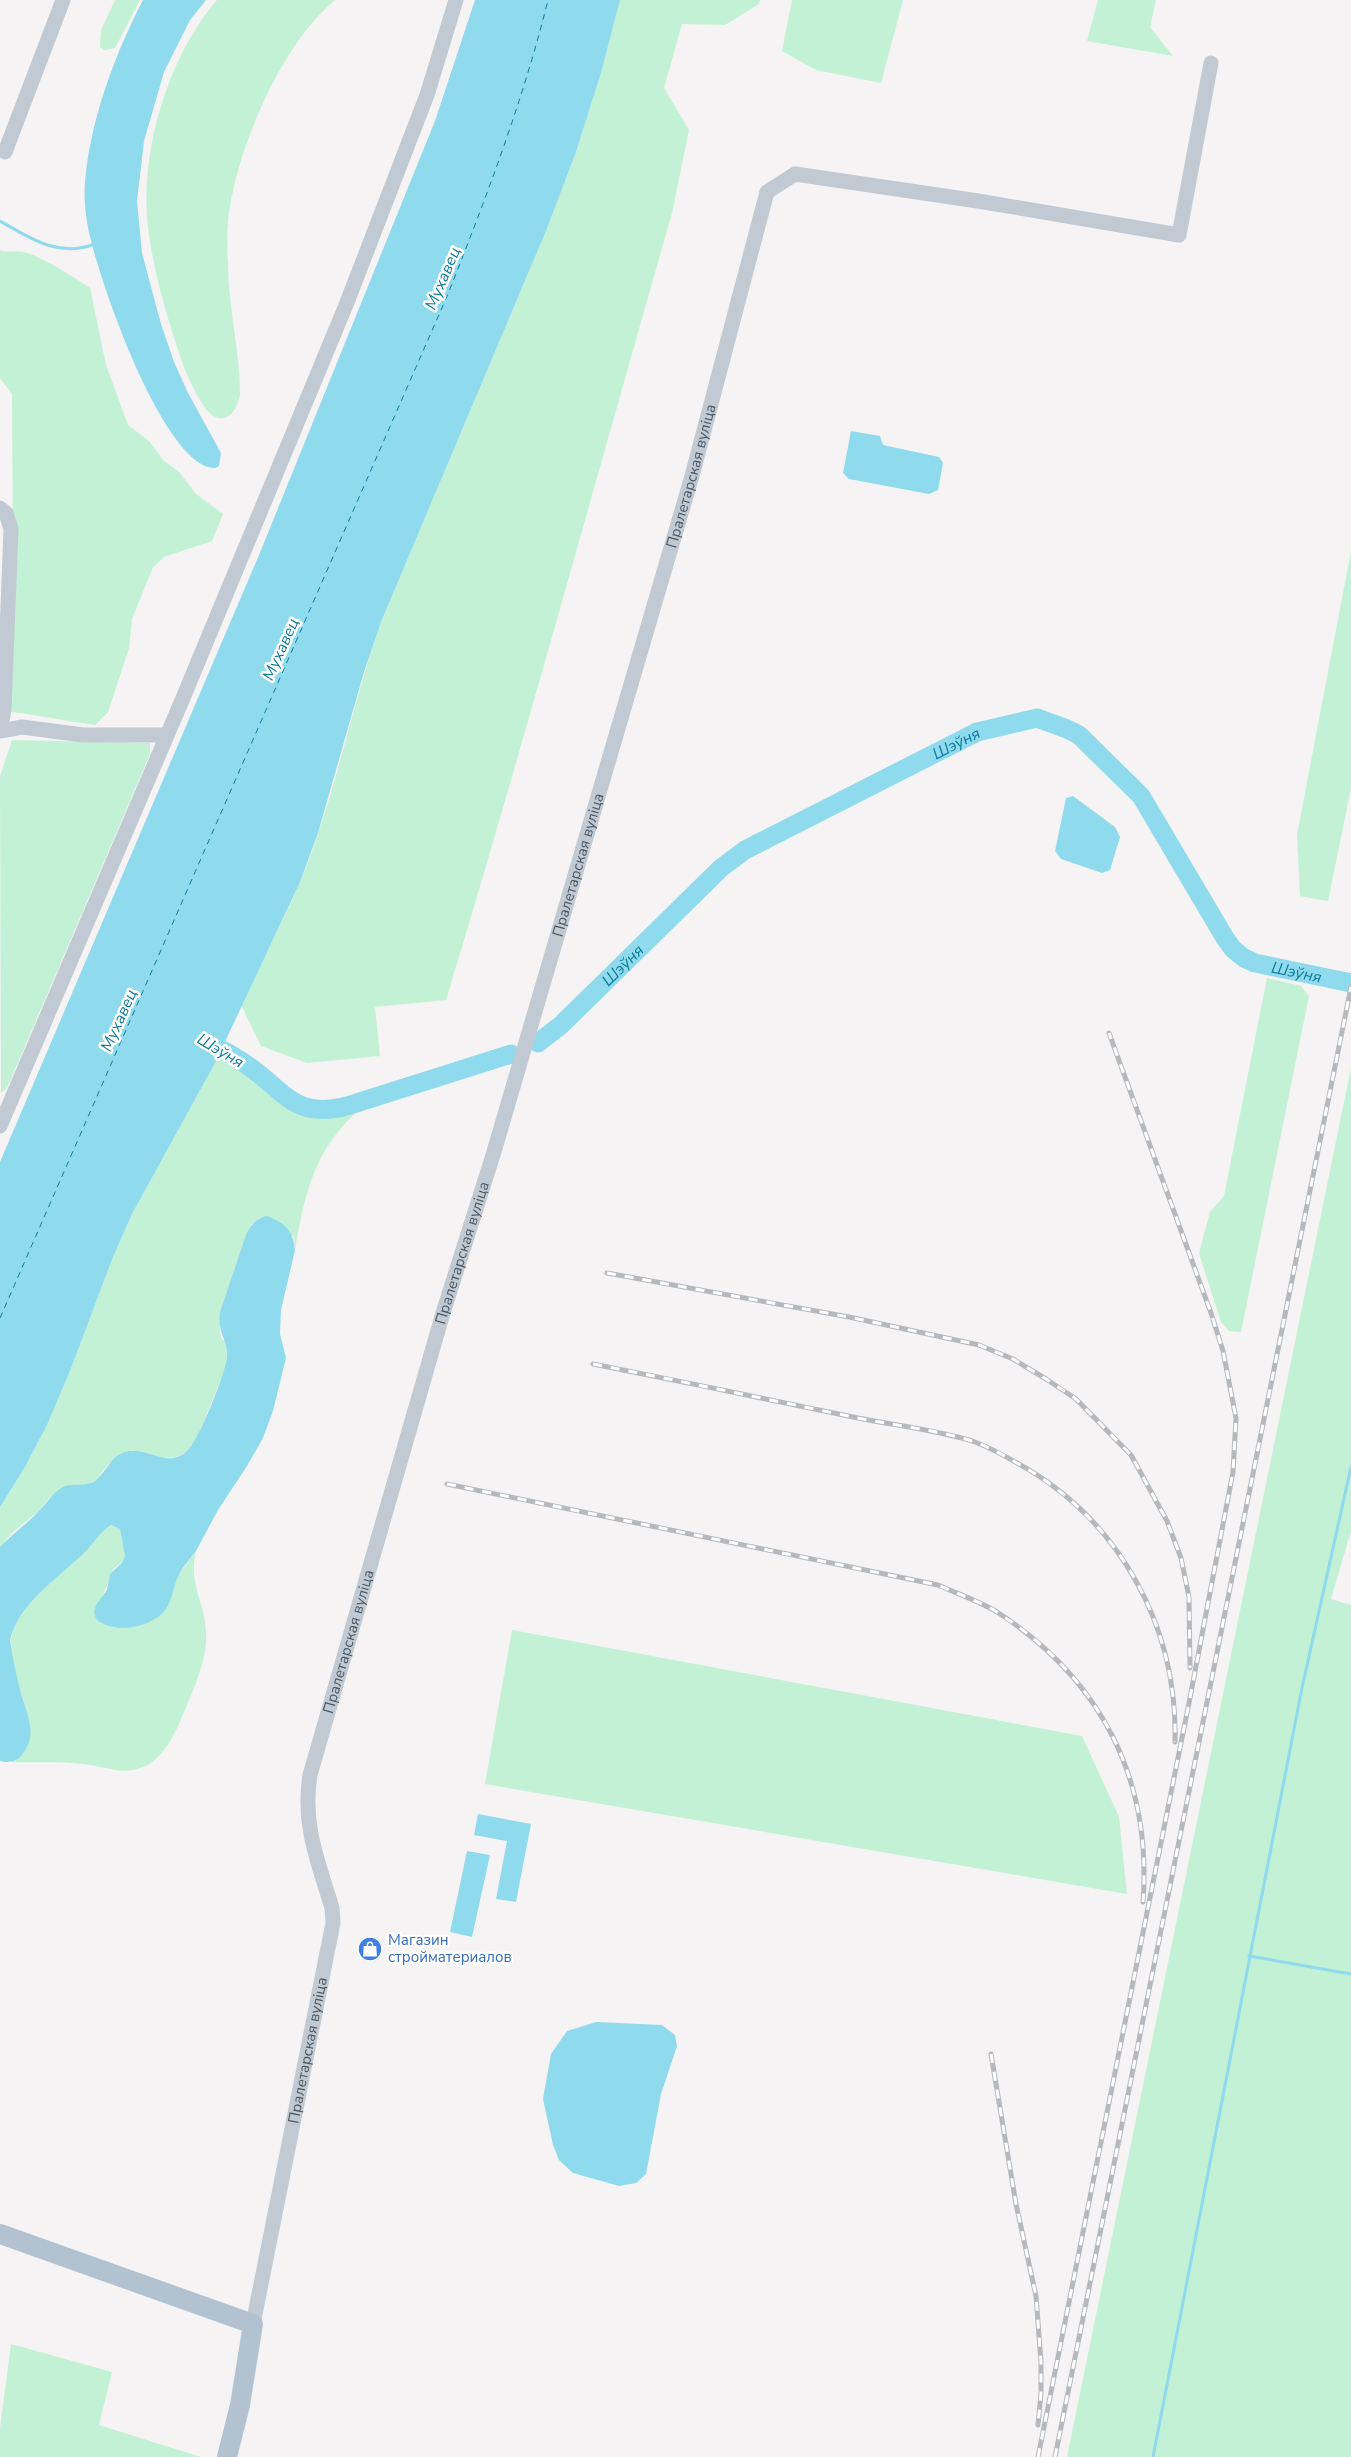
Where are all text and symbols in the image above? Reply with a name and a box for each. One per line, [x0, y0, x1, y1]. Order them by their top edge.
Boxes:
water label: Мухавец [420, 244, 466, 313]
street label: Пралетарская вуліца [661, 402, 721, 550]
water label: Мухавец [257, 615, 304, 684]
water label: Шэўня [929, 722, 984, 765]
street label: Пралетарская вуліца [548, 791, 609, 939]
water label: Шэўня [597, 940, 649, 991]
water label: Шэўня [1269, 957, 1324, 989]
water label: Мухавец [95, 986, 142, 1055]
water label: Шэўня [193, 1028, 248, 1073]
street label: Пралетарская вуліца [430, 1179, 494, 1327]
street label: Пралетарская вуліца [318, 1567, 379, 1716]
place label: Магазин стройматериалов [388, 1930, 512, 1967]
shop icon: Магазин стройматериалов [357, 1936, 383, 1962]
street label: Пралетарская вуліца [283, 1975, 332, 2125]

